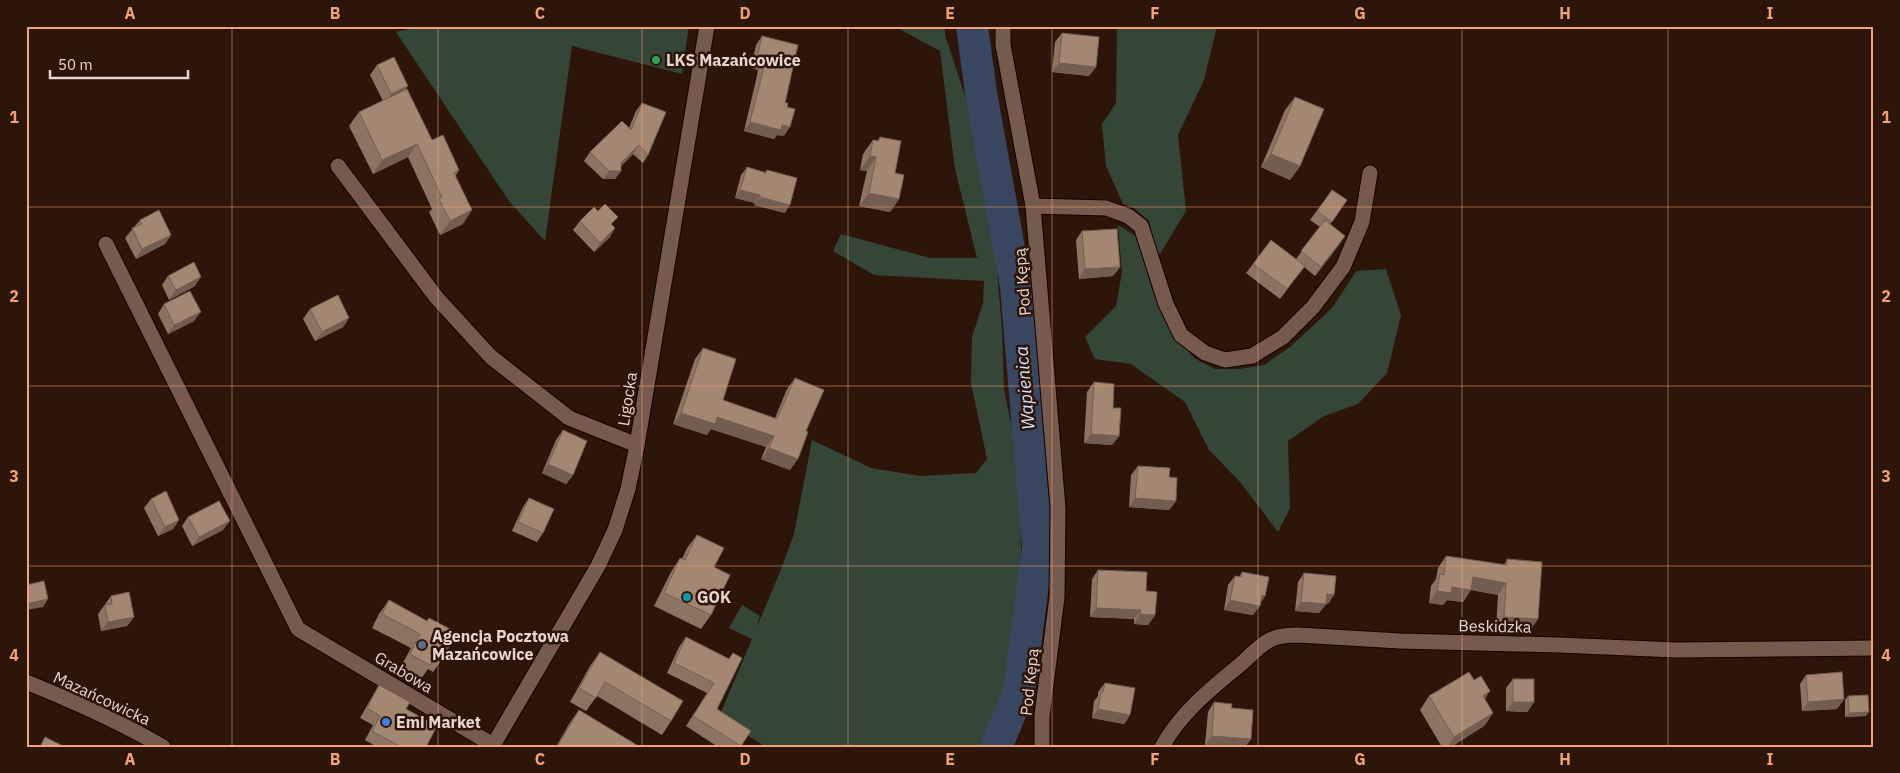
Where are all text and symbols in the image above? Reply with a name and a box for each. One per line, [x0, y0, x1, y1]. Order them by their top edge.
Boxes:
text: A [125, 3, 136, 23]
text: B [330, 3, 341, 23]
text: C [535, 3, 545, 23]
text: D [739, 3, 751, 23]
text: E [945, 3, 955, 23]
text: F [1150, 3, 1160, 23]
text: G [1354, 3, 1366, 23]
text: H [1559, 3, 1571, 23]
text: I [1767, 3, 1774, 23]
scale bar [50, 48, 188, 80]
place label: LKS Mazańcowice [666, 50, 801, 70]
marker: LKS Mazańcowice [650, 54, 662, 66]
text: 50 m [58, 55, 93, 74]
text: 1 [9, 107, 19, 127]
text: 1 [1881, 107, 1891, 127]
street label: Pod Kępą [1009, 247, 1035, 317]
text: 2 [9, 286, 19, 306]
text: 2 [1881, 286, 1891, 306]
water label: Wapienica [1009, 345, 1040, 431]
street label: Ligocka [613, 370, 641, 427]
text: 3 [9, 466, 19, 486]
text: 3 [1881, 466, 1891, 486]
place label: GOK [697, 587, 731, 607]
marker: GOK [681, 591, 693, 603]
street label: Beskidzka [1458, 615, 1532, 637]
place label: Agencja Pocztowa Mazańcowice [432, 626, 569, 664]
marker: Agencja Pocztowa Mazańcowice [416, 639, 428, 651]
text: 4 [9, 645, 19, 665]
text: 4 [1881, 645, 1891, 665]
street label: Grabowa [371, 647, 437, 697]
street label: Pod Kępą [1016, 647, 1043, 717]
street label: Mazańcowicka [50, 667, 154, 729]
place label: Emi Market [396, 712, 481, 732]
marker: Emi Market [380, 716, 392, 728]
text: A [125, 749, 136, 769]
text: B [330, 749, 341, 769]
text: C [535, 749, 545, 769]
text: D [739, 749, 751, 769]
text: E [945, 749, 955, 769]
text: F [1150, 749, 1160, 769]
text: G [1354, 749, 1366, 769]
text: H [1559, 749, 1571, 769]
text: I [1767, 749, 1774, 769]

